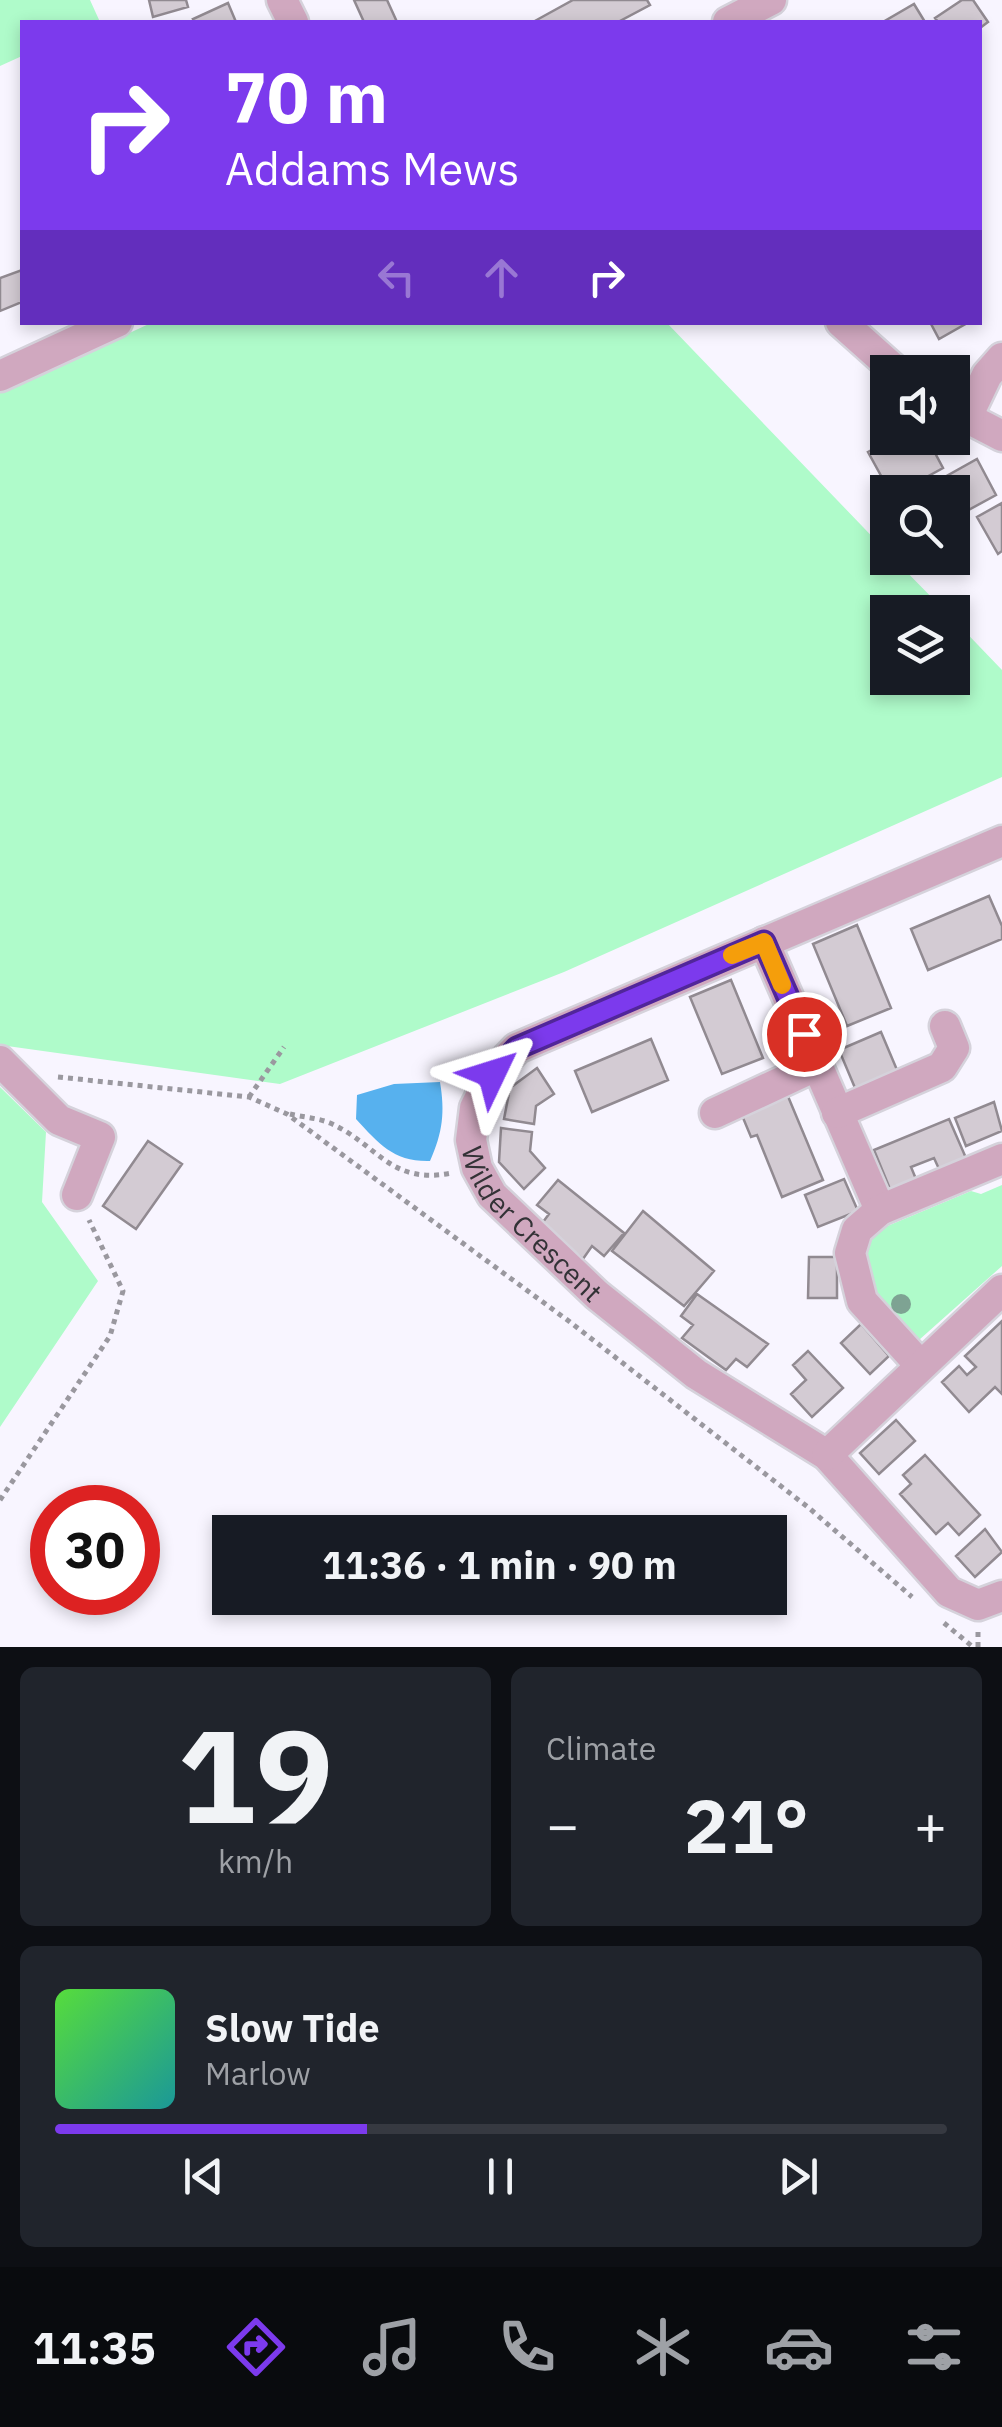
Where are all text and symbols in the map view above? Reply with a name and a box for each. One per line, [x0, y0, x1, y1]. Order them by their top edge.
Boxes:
text: 70 m [225, 51, 388, 142]
icon: right [60, 60, 190, 190]
text: Addams Mews [225, 139, 519, 197]
icon: left [369, 250, 424, 305]
icon: ahead [474, 250, 529, 305]
icon: right [579, 250, 634, 305]
map controls [870, 355, 970, 695]
button: sound [870, 355, 970, 455]
button: search [870, 475, 970, 575]
button: layers [870, 595, 970, 695]
pin [762, 992, 847, 1077]
icon: arrive [777, 1007, 832, 1062]
position arrow [440, 1022, 544, 1126]
street label: Wilder Crescent [454, 1142, 611, 1310]
speed limit sign: 30 [30, 1485, 160, 1615]
text: 11:36 · 1 min · 90 m [322, 1540, 677, 1589]
text: 19 [177, 1690, 334, 1859]
text: Climate [546, 1727, 656, 1769]
text: 21° [684, 1776, 809, 1874]
text: − [546, 1789, 579, 1860]
text: + [914, 1789, 947, 1860]
text: km/h [218, 1840, 293, 1882]
text: Slow Tide [205, 2003, 380, 2052]
text: Marlow [205, 2052, 311, 2094]
icon: previous [176, 2149, 231, 2204]
icon: pause [473, 2149, 528, 2204]
icon: next [771, 2149, 826, 2204]
icon: directions [221, 2312, 291, 2382]
icon: music [357, 2312, 427, 2382]
icon: phone [492, 2312, 562, 2382]
icon: climate [628, 2312, 698, 2382]
icon: car [764, 2312, 834, 2382]
icon: filters [899, 2312, 969, 2382]
text: 11:35 [33, 2318, 156, 2376]

